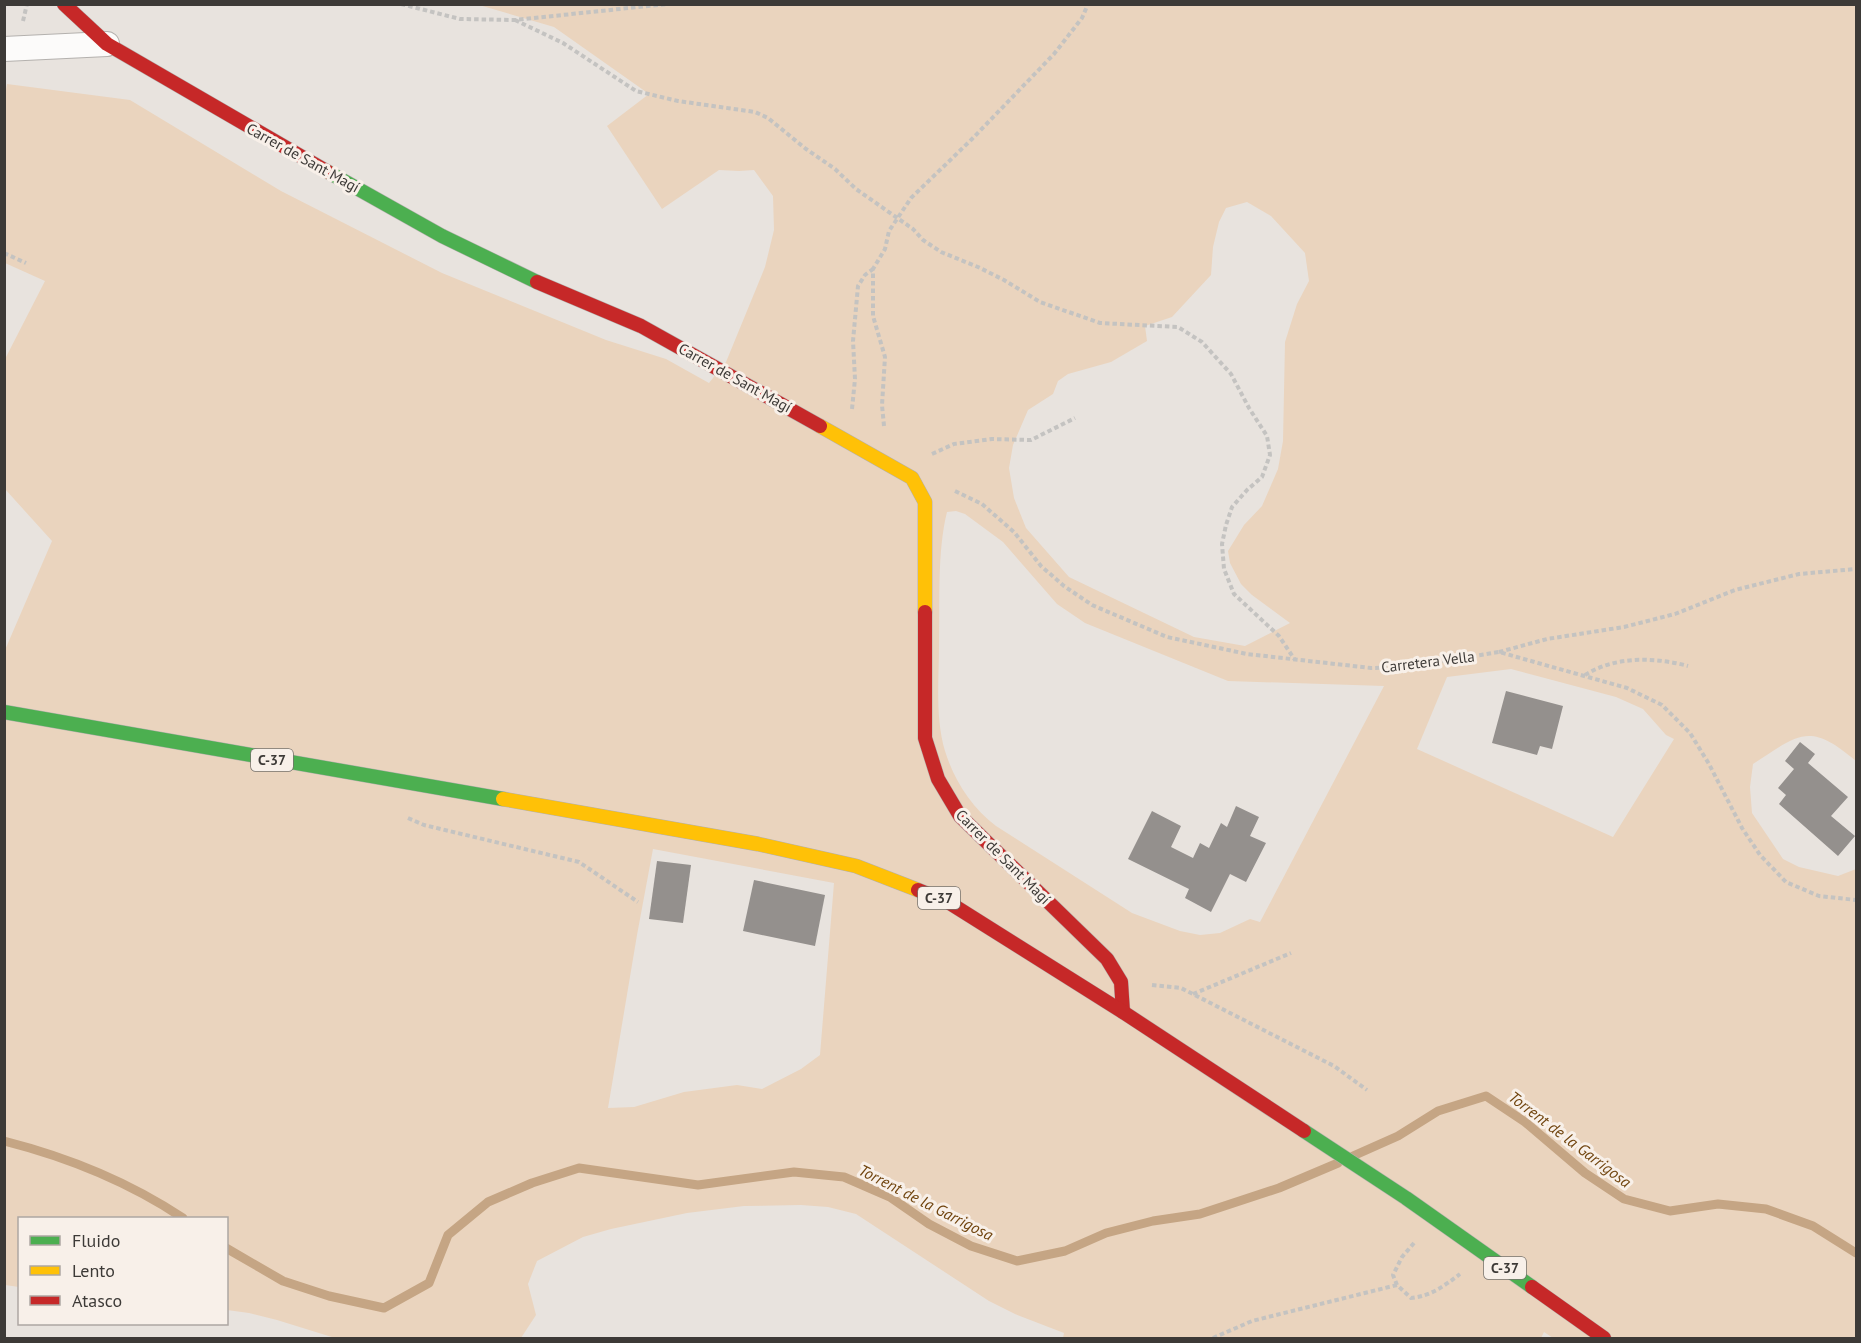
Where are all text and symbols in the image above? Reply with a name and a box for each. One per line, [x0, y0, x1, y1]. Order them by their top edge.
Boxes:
street label: Carrer de Sant Magí [243, 119, 363, 197]
street label: Carrer de Sant Magí [675, 339, 795, 417]
street label: Carretera Vella [1380, 646, 1476, 677]
road number: C-37 [251, 749, 293, 771]
street label: Carrer de Sant Magí [952, 805, 1055, 908]
road number: C-37 [918, 887, 960, 909]
water label: Torrent de la Garrigosa [1505, 1086, 1635, 1192]
water label: Torrent de la Garrigosa [855, 1159, 997, 1245]
legend [18, 1217, 228, 1325]
text: Fluido [72, 1229, 120, 1252]
road number: C-37 [1484, 1257, 1526, 1279]
text: Lento [72, 1259, 115, 1282]
text: Atasco [72, 1289, 122, 1312]

